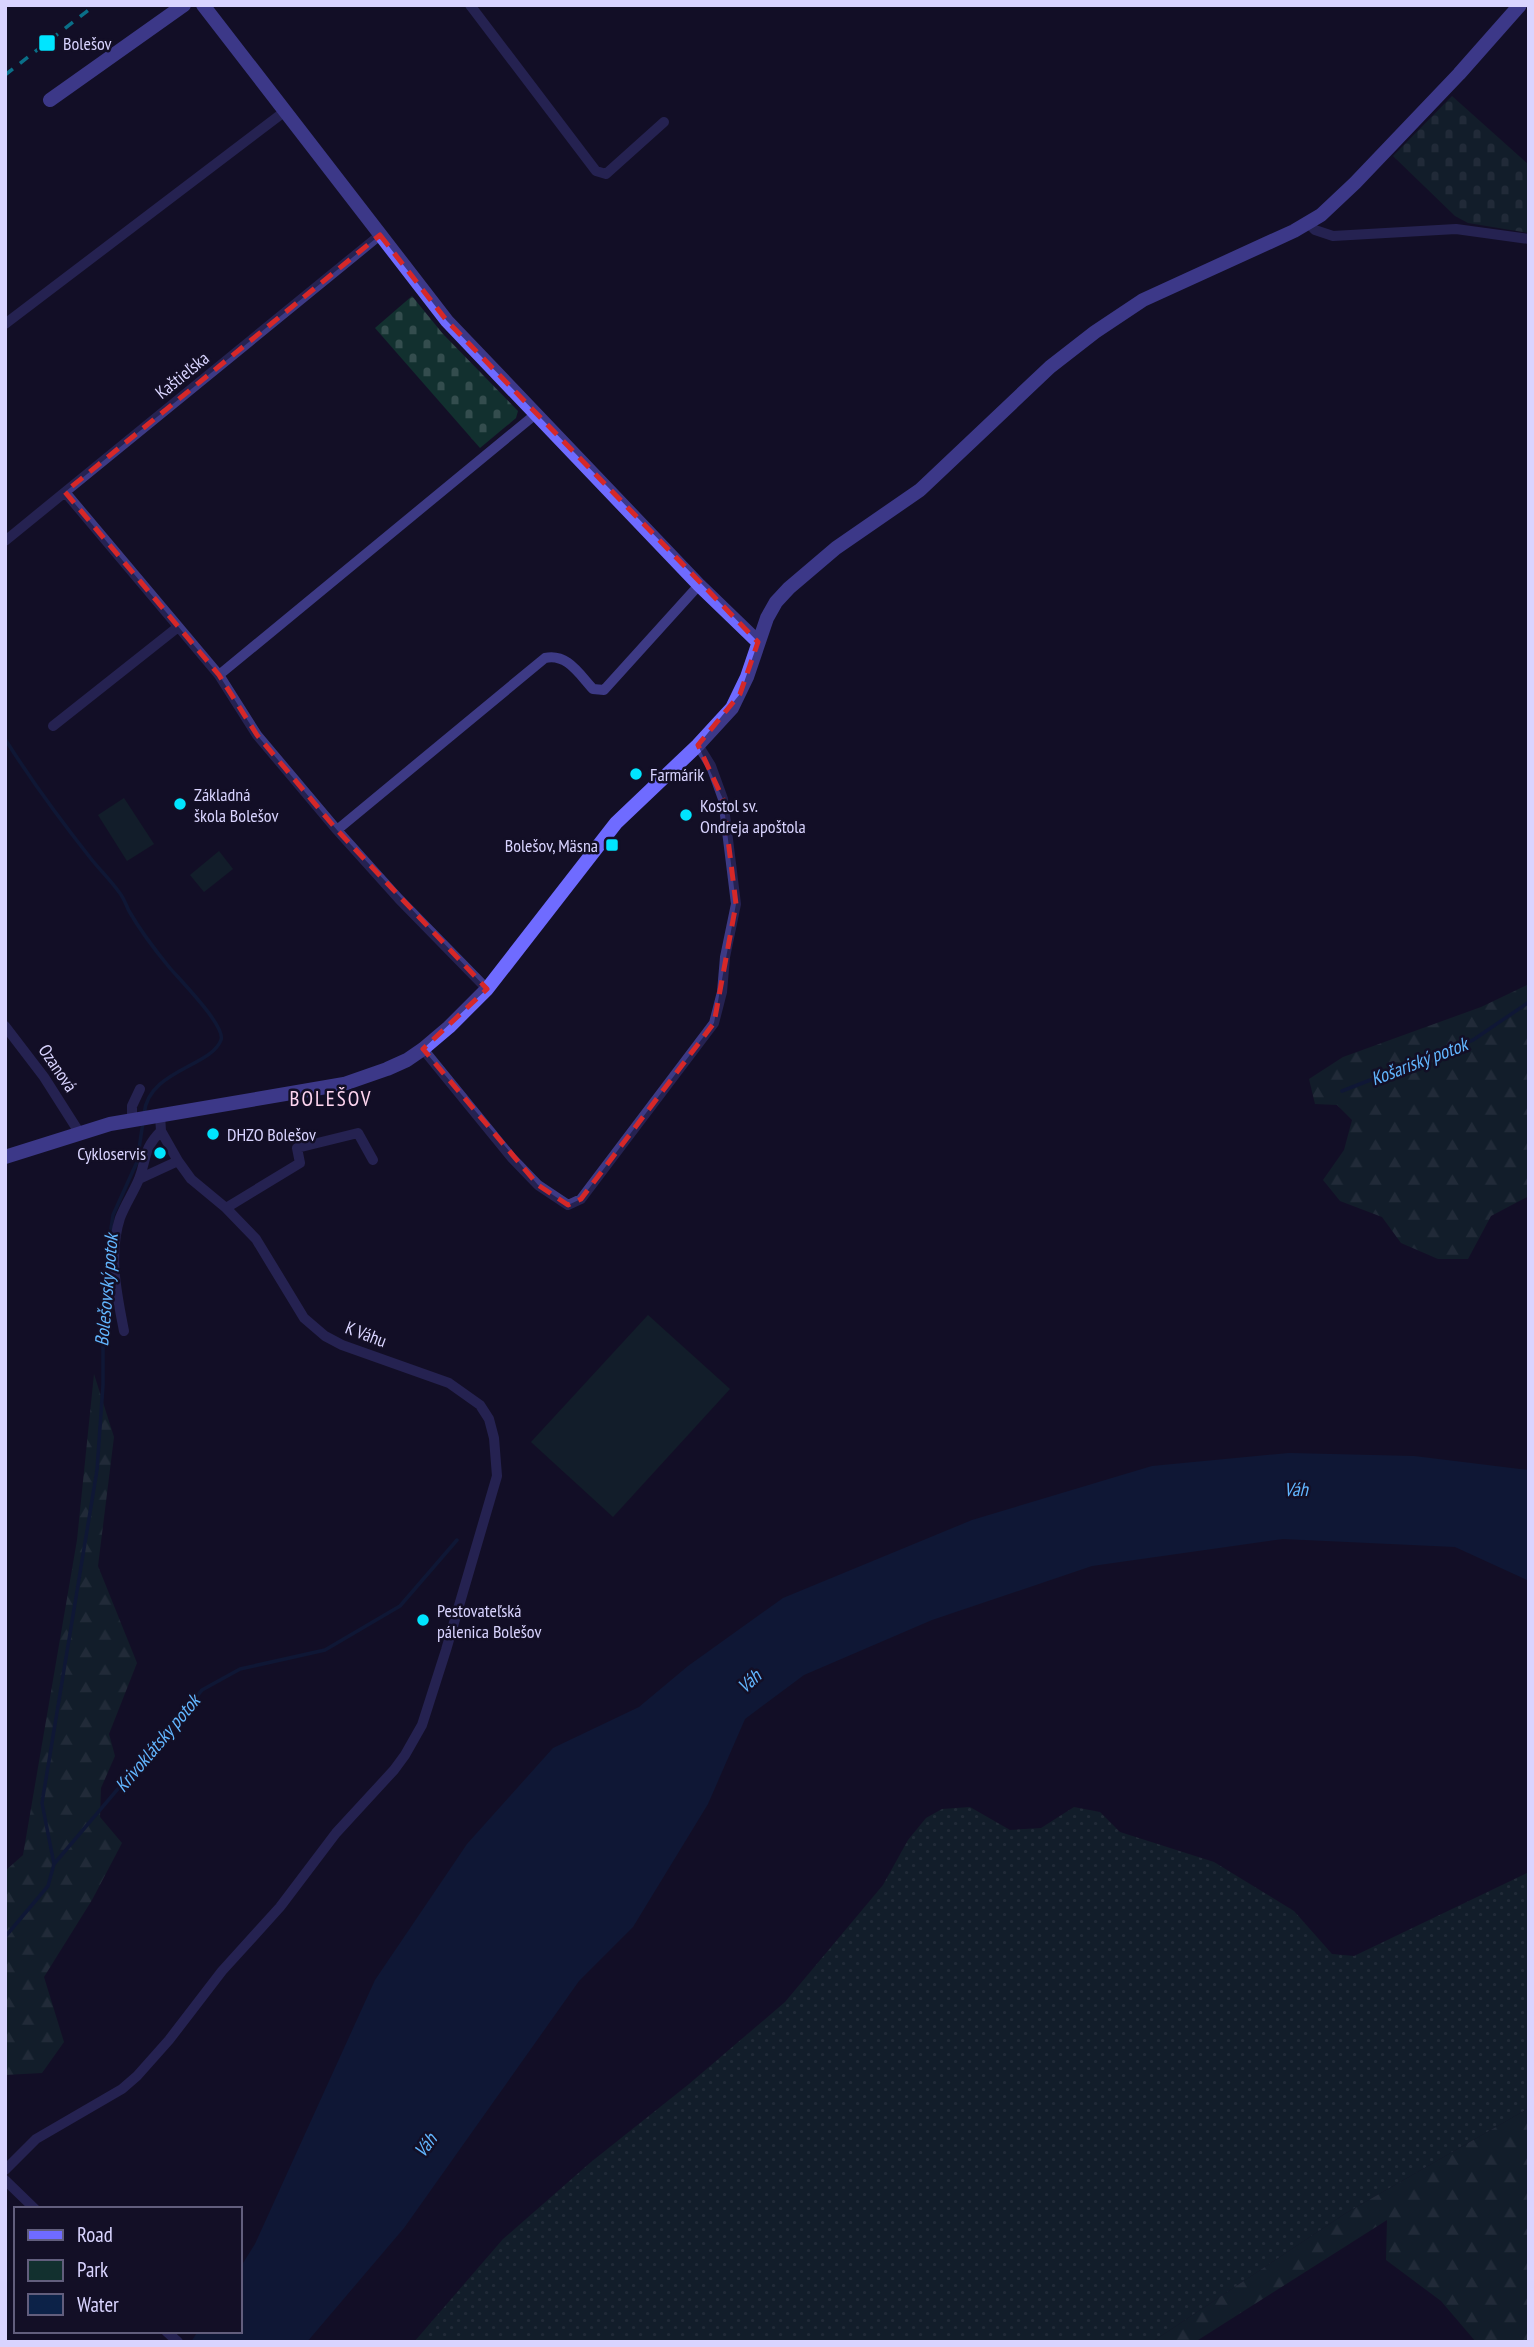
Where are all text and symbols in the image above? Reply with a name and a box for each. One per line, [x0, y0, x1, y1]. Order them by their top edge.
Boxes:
place label: Bolešov [63, 32, 112, 55]
marker: Bolešov [37, 33, 57, 53]
street label: Kaštieľska [150, 346, 214, 404]
place label: Farmárik [650, 763, 704, 786]
marker: Farmárik [628, 766, 644, 782]
place label: Základná škola Bolešov [194, 783, 278, 827]
place label: Kostol sv. Ondreja apoštola [700, 794, 806, 838]
marker: Základná škola Bolešov [172, 796, 188, 812]
marker: Kostol sv. Ondreja apoštola [678, 807, 694, 823]
place label: Bolešov, Mäsna [505, 834, 598, 857]
marker: Bolešov, Mäsna [604, 837, 620, 853]
water label: Košariský potok [1367, 1031, 1473, 1090]
street label: Ozanová [34, 1040, 82, 1096]
district label: BOLEŠOV [290, 1085, 372, 1112]
place label: DHZO Bolešov [227, 1123, 316, 1146]
marker: DHZO Bolešov [205, 1126, 221, 1142]
place label: Cykloservis [77, 1142, 146, 1165]
marker: Cykloservis [152, 1145, 168, 1161]
water label: Bolešovský potok [89, 1230, 123, 1347]
street label: K Váhu [342, 1316, 390, 1352]
water label: Váh [1284, 1477, 1310, 1501]
place label: Pestovateľská pálenica Bolešov [437, 1599, 541, 1643]
marker: Pestovateľská pálenica Bolešov [415, 1612, 431, 1628]
water label: Váh [732, 1663, 767, 1698]
water label: Krivoklátsky potok [109, 1687, 206, 1797]
water label: Váh [408, 2127, 443, 2162]
legend [14, 2207, 242, 2333]
text: Road [77, 2221, 113, 2248]
text: Park [77, 2256, 108, 2283]
text: Water [77, 2291, 119, 2318]

